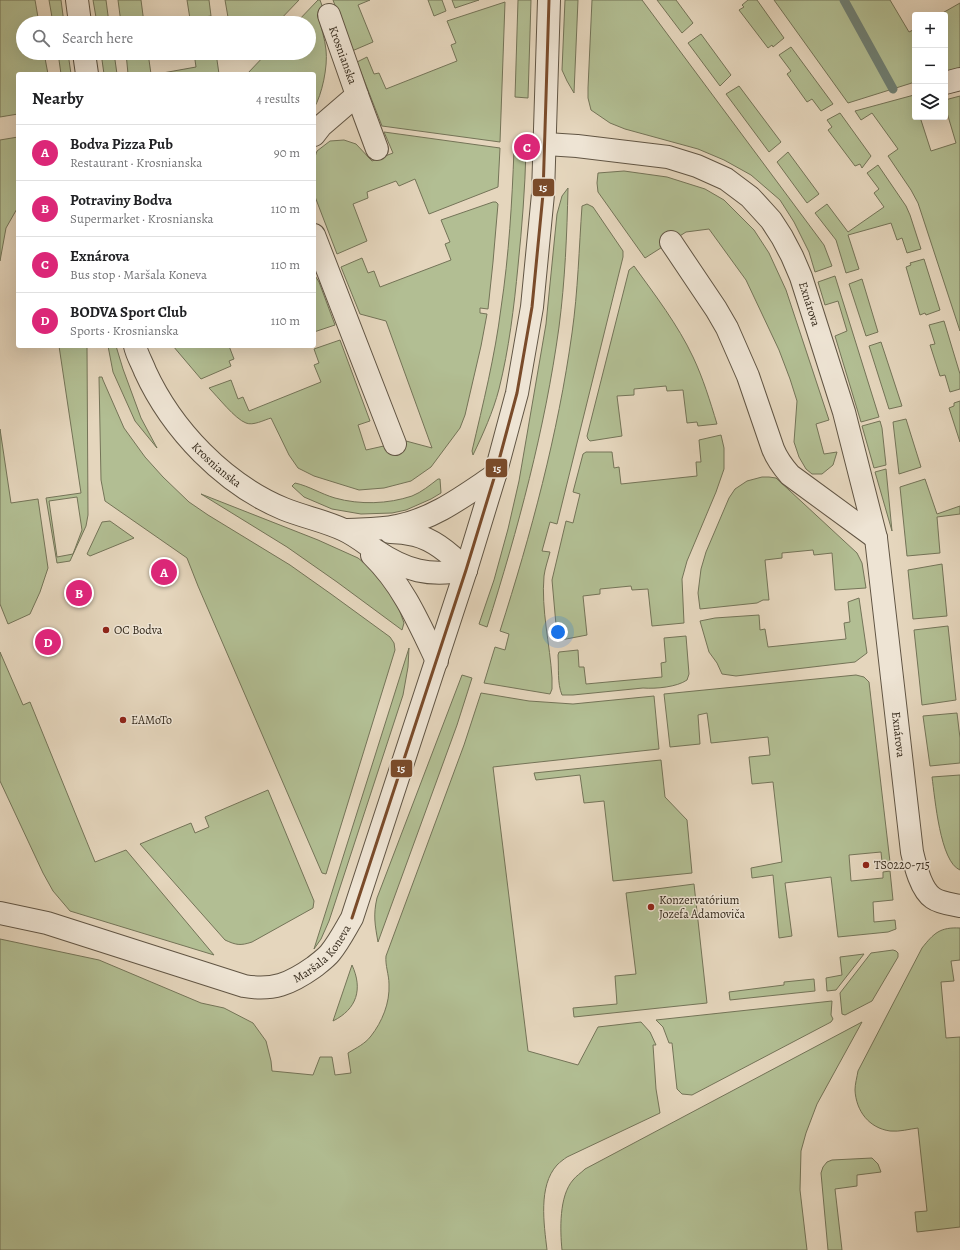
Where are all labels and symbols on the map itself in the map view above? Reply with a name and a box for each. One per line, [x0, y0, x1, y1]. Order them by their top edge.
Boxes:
street label: Krosnianska [325, 24, 361, 87]
pin: C [514, 132, 540, 162]
line badge: 15 [532, 178, 555, 197]
text: 15 [539, 180, 548, 195]
street label: Exnárova [795, 280, 824, 329]
street label: Krosnianska [188, 439, 245, 491]
line badge: 15 [485, 458, 508, 478]
text: 15 [493, 461, 502, 476]
pin: A [151, 557, 177, 587]
pin: B [66, 578, 92, 608]
place label: OC Bodva [114, 622, 163, 638]
your location [548, 622, 568, 642]
marker: OC Bodva [101, 625, 111, 635]
pin: D [35, 627, 61, 657]
street label: Exnárova [888, 711, 909, 759]
place label: EAMoTo [131, 712, 172, 728]
marker: EAMoTo [118, 715, 128, 725]
line badge: 15 [390, 759, 413, 778]
text: 15 [397, 761, 406, 776]
place label: TS0220-715 [874, 857, 930, 873]
marker: TS0220-715 [861, 860, 871, 870]
place label: Konzervatórium Jozefa Adamoviča [659, 892, 745, 922]
marker: Konzervatórium Jozefa Adamoviča [646, 902, 656, 912]
street label: Maršala Koneva [290, 921, 355, 987]

